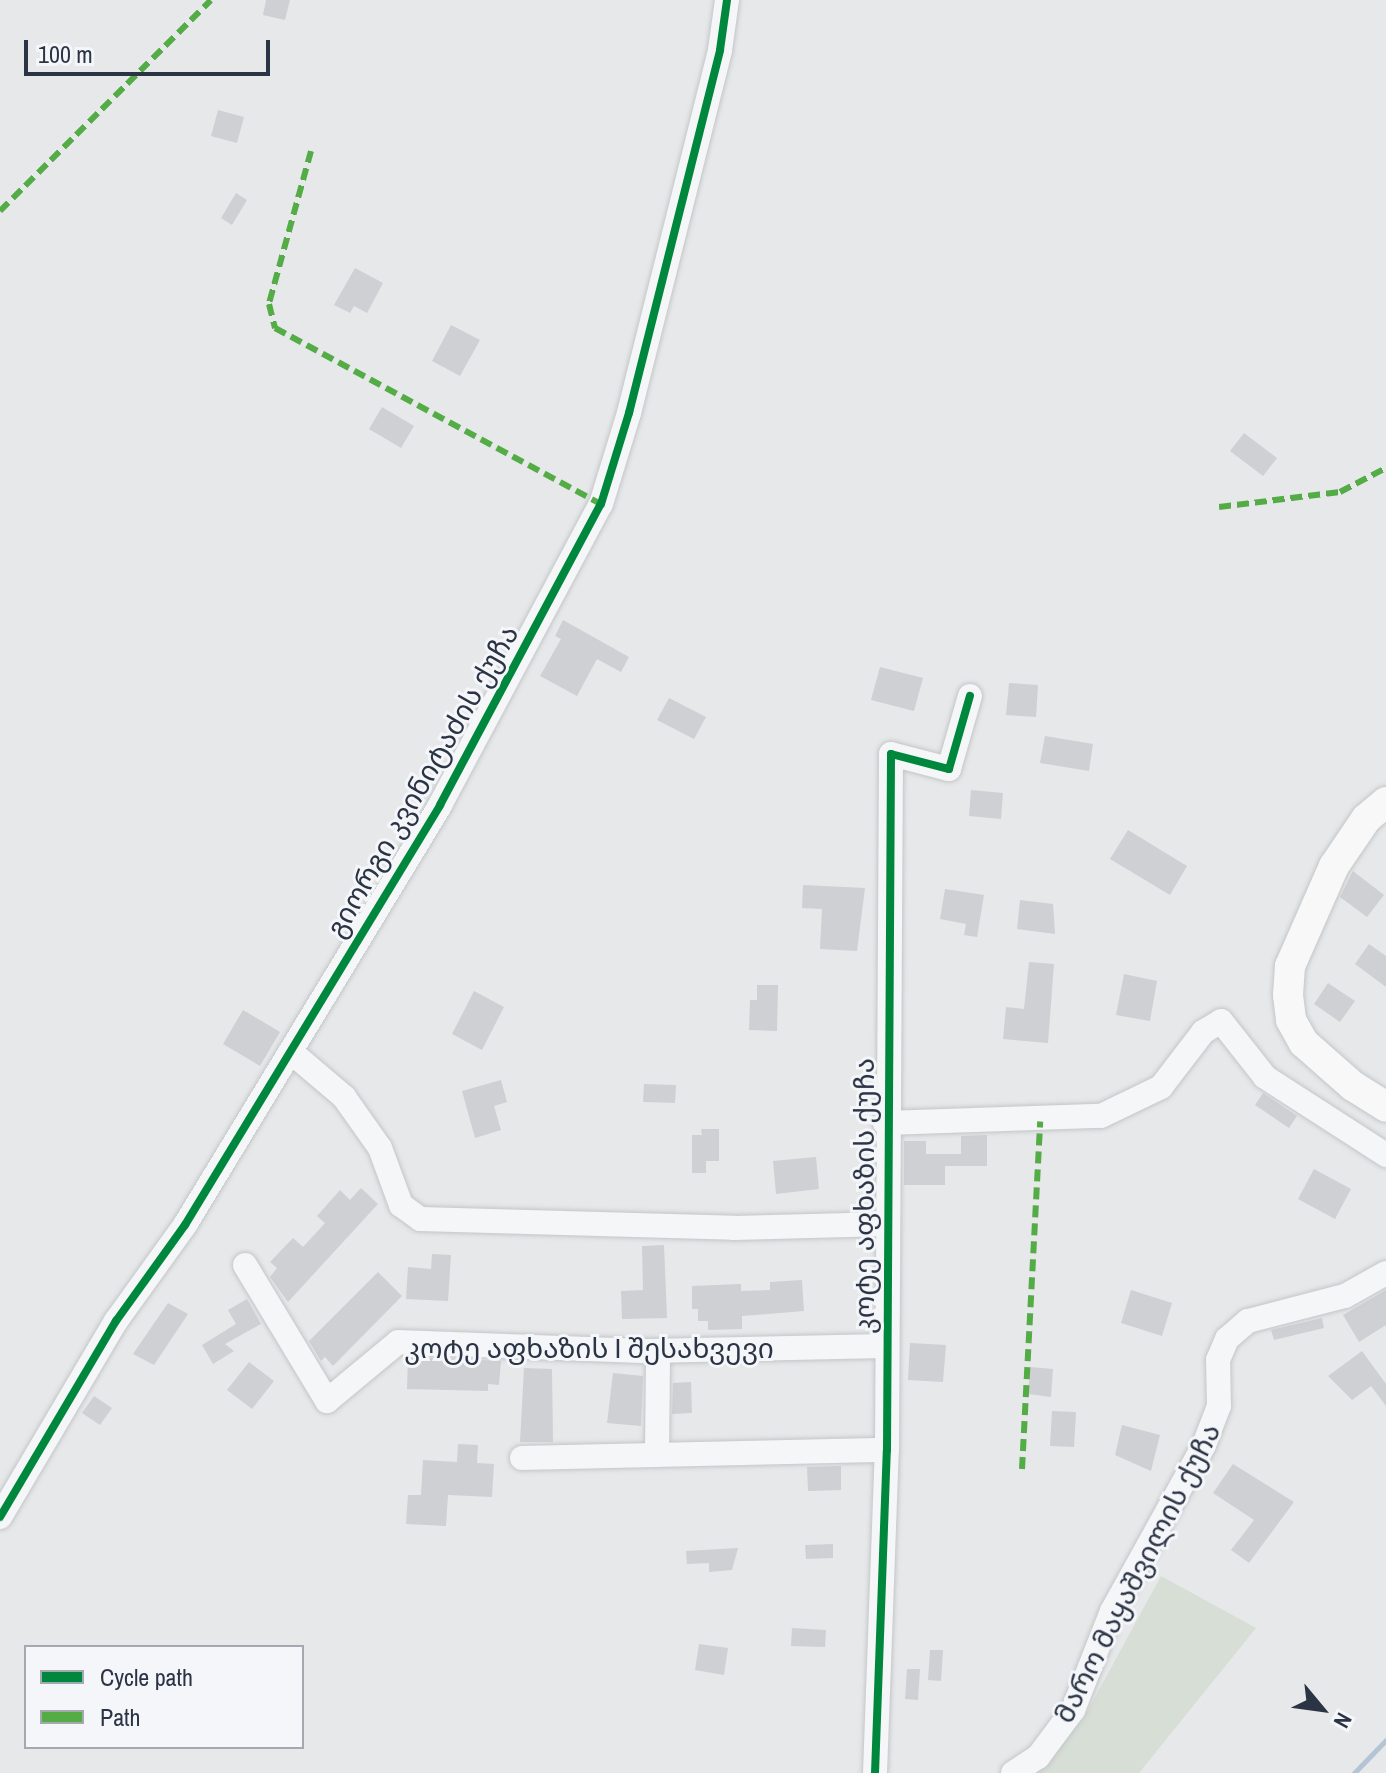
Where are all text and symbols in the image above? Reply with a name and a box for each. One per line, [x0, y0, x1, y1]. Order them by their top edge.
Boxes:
scale bar [28, 24, 274, 74]
text: 100 m [38, 38, 93, 70]
street label: გიორგი კვინიტაძის ქუჩა [319, 619, 525, 943]
street label: კოტე აფხაზის ქუჩა [847, 1058, 881, 1334]
street label: კოტე აფხაზის I შესახვევი [404, 1331, 774, 1365]
street label: მარო მაყაშვილის ქუჩა [1047, 1418, 1227, 1728]
legend [24, 1645, 304, 1749]
text: Cycle path [100, 1661, 193, 1693]
north arrow [1282, 1669, 1362, 1749]
text: Path [100, 1701, 141, 1733]
text: N [1327, 1708, 1359, 1734]

